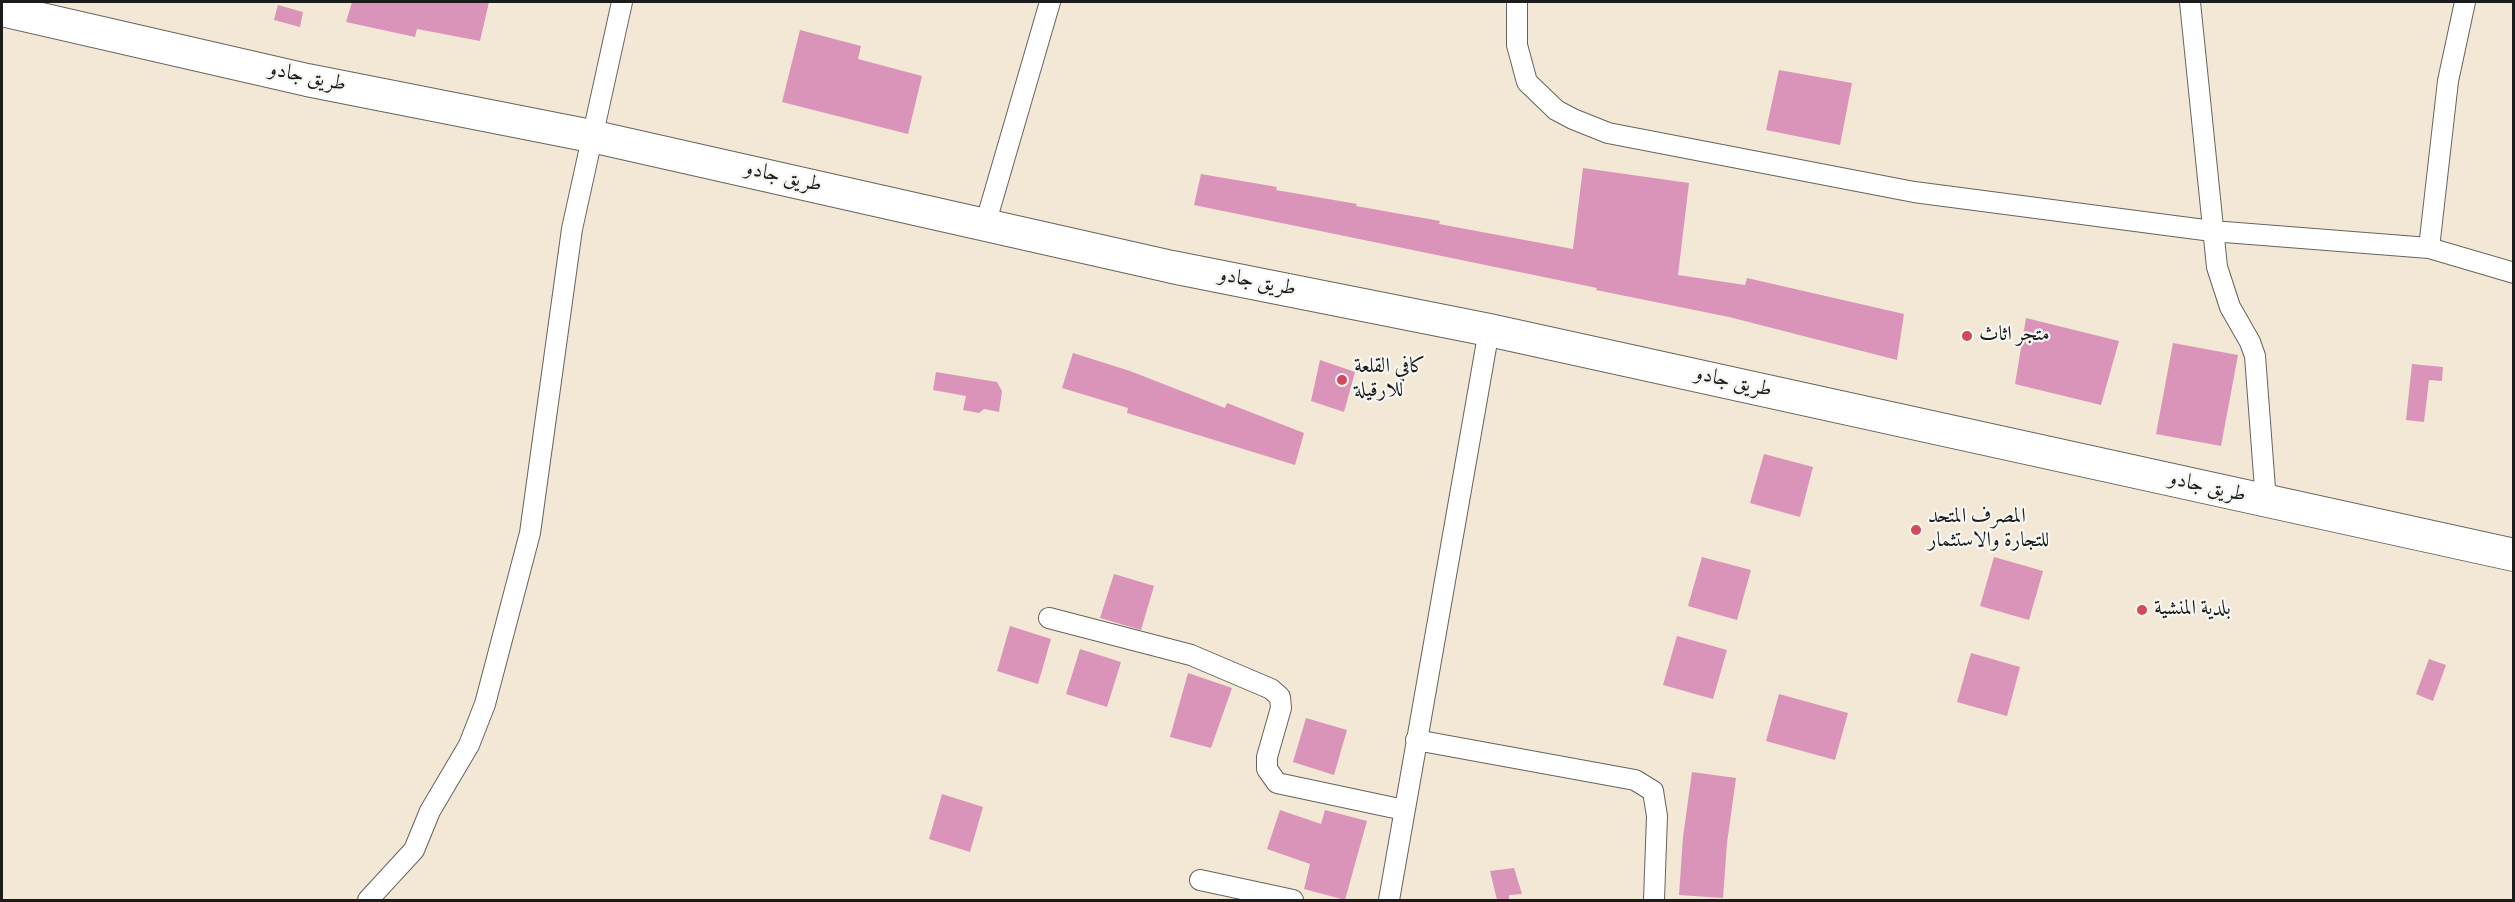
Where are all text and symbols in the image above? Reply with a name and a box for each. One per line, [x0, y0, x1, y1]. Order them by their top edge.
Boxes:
street label: طريق جادو [266, 59, 348, 99]
street label: طريق جادو [742, 158, 824, 200]
street label: طريق جادو [1216, 264, 1298, 304]
place label: متجر اثاث [1979, 323, 2050, 349]
marker: متجر اثاث [1960, 329, 1974, 343]
place label: كافي القلعة للارقيلة [1354, 355, 1426, 405]
street label: طريق جادو [1692, 363, 1774, 405]
marker: كافي القلعة للارقيلة [1335, 373, 1349, 387]
street label: طريق جادو [2166, 468, 2248, 510]
place label: المصرف المتحد للتجارة والاستثمار [1928, 505, 2049, 555]
marker: المصرف المتحد للتجارة والاستثمار [1909, 523, 1923, 537]
place label: بلدية المنشية [2154, 597, 2231, 623]
marker: بلدية المنشية [2135, 603, 2149, 617]

